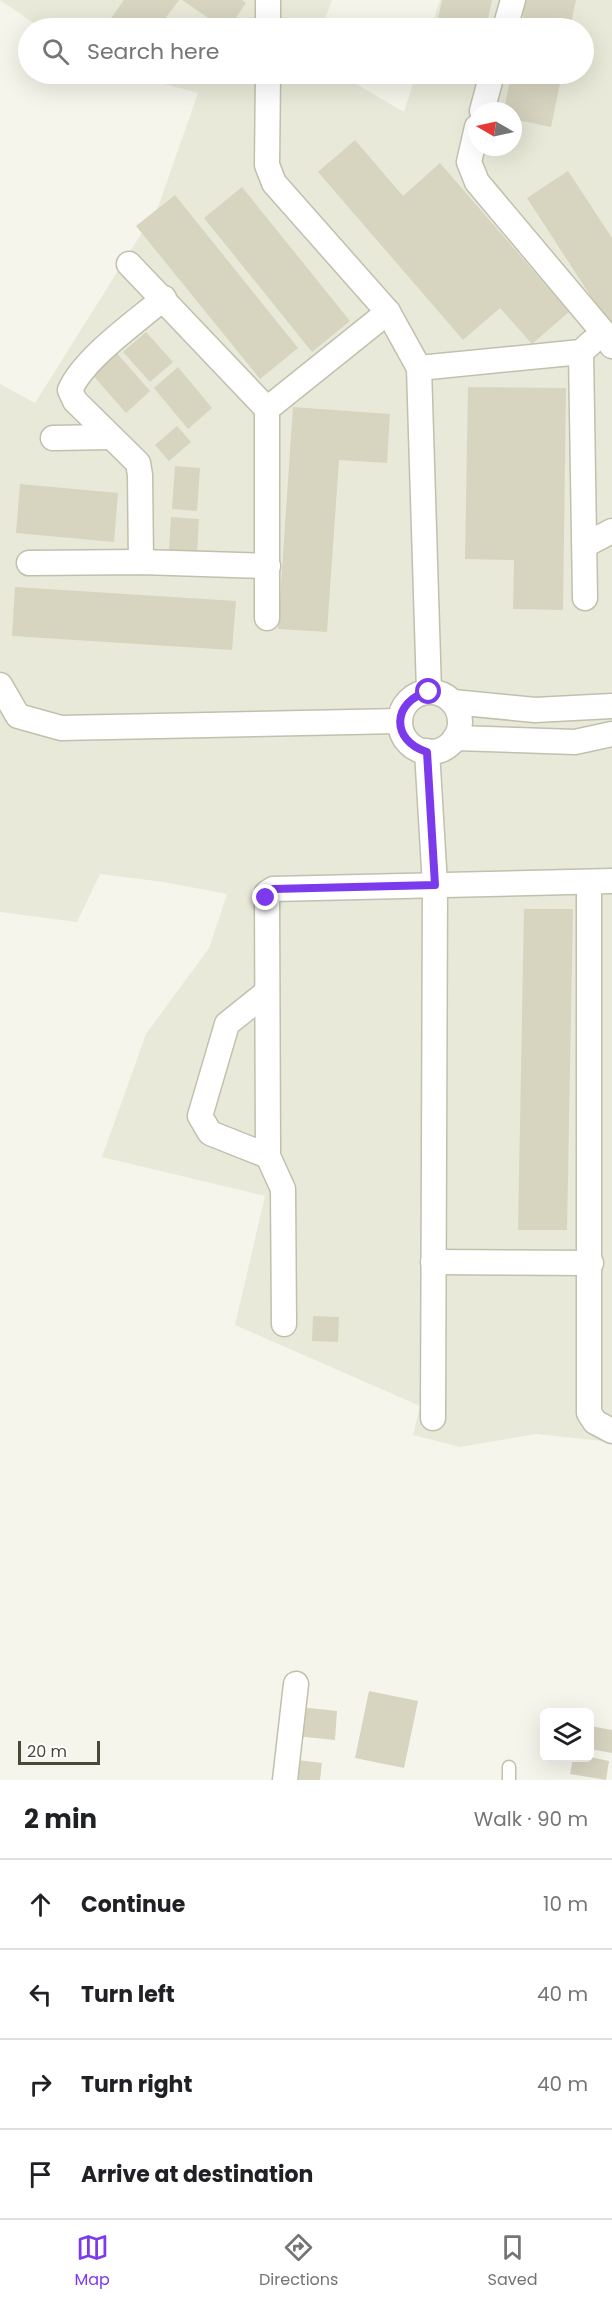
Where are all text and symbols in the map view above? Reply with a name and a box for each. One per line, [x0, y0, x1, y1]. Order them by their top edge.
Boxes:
search box [18, 18, 594, 84]
icon: search [39, 35, 72, 68]
text: Search here [87, 36, 220, 67]
north arrow [468, 102, 522, 156]
route start [415, 678, 441, 704]
route end [252, 884, 278, 910]
map controls [540, 1708, 594, 1762]
button: layers [540, 1708, 594, 1762]
scale bar [18, 1738, 100, 1766]
text: 20 m [27, 1740, 67, 1763]
text: 2 min [24, 1801, 97, 1837]
text: Walk · 90 m [474, 1805, 588, 1833]
icon: ahead [24, 1888, 57, 1921]
text: Continue [81, 1889, 185, 1920]
text: 10 m [543, 1890, 588, 1918]
icon: left [24, 1978, 57, 2011]
text: Turn left [81, 1979, 175, 2010]
text: 40 m [537, 1980, 588, 2008]
icon: right [24, 2068, 57, 2101]
text: Turn right [81, 2069, 192, 2100]
text: 40 m [537, 2070, 588, 2098]
icon: arrive [24, 2158, 57, 2191]
text: Arrive at destination [81, 2159, 313, 2190]
tab: Map [75, 2231, 110, 2292]
tab: Directions [259, 2231, 338, 2292]
tab: Saved [488, 2231, 537, 2292]

